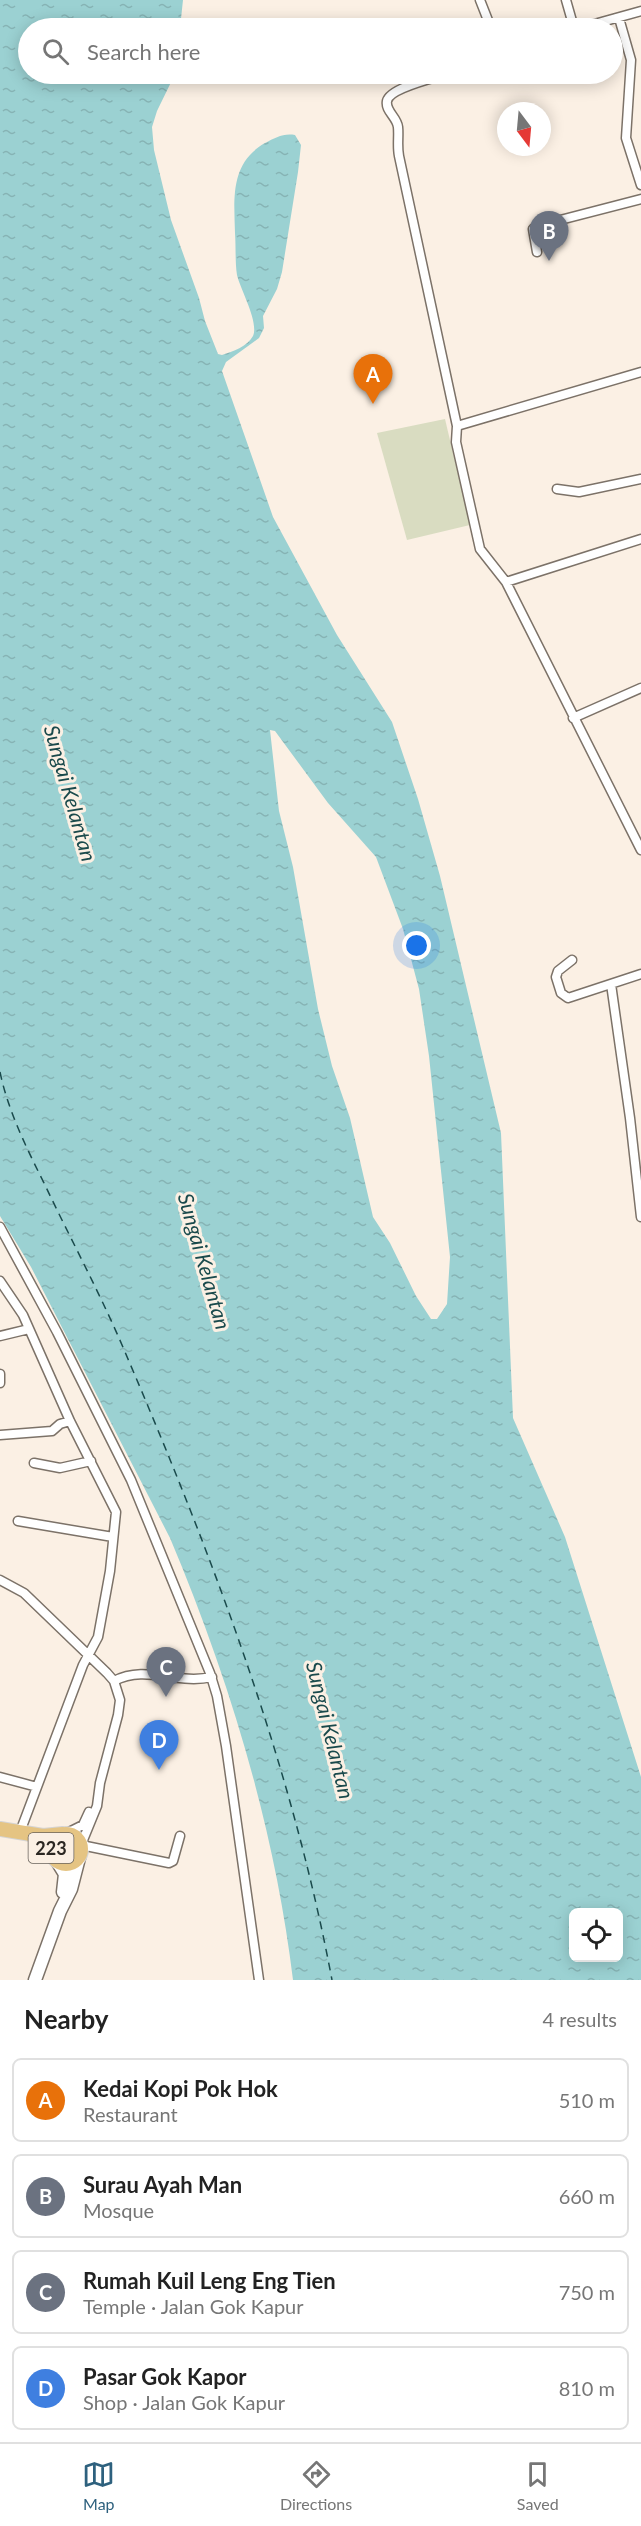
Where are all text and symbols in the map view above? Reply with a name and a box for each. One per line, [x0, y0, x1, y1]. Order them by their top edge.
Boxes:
search box [18, 18, 623, 84]
icon: search [39, 35, 72, 68]
text: Search here [87, 38, 200, 65]
north arrow [497, 102, 551, 156]
pin: B [530, 212, 568, 261]
pin: A [354, 354, 392, 404]
water label: Sungai Kelantan [40, 722, 102, 864]
your location [402, 931, 431, 960]
water label: Sungai Kelantan [174, 1190, 236, 1332]
pin: C [146, 1648, 186, 1697]
water label: Sungai Kelantan [302, 1659, 360, 1801]
pin: D [140, 1720, 178, 1770]
road number: 223 [28, 1833, 74, 1863]
map controls [569, 1908, 623, 1962]
button: locate [569, 1908, 623, 1962]
text: Nearby [24, 2003, 109, 2035]
text: 4 results [542, 2007, 617, 2031]
text: Kedai Kopi Pok Hok [83, 2075, 278, 2102]
text: A [39, 2088, 52, 2112]
text: 510 m [559, 2088, 615, 2112]
text: Restaurant [83, 2102, 178, 2126]
text: Surau Ayah Man [83, 2171, 242, 2198]
text: B [39, 2184, 52, 2208]
text: 660 m [559, 2184, 615, 2208]
text: Mosque [83, 2198, 154, 2222]
text: Rumah Kuil Leng Eng Tien [83, 2267, 336, 2294]
text: C [39, 2280, 52, 2304]
text: 750 m [559, 2280, 615, 2304]
text: Temple · Jalan Gok Kapur [83, 2294, 304, 2318]
text: Pasar Gok Kapor [83, 2363, 247, 2390]
text: D [38, 2376, 53, 2400]
text: 810 m [559, 2376, 615, 2400]
text: Shop · Jalan Gok Kapur [83, 2390, 285, 2414]
tab: Map [82, 2458, 115, 2513]
tab: Directions [280, 2458, 352, 2513]
tab: Saved [517, 2458, 559, 2513]

